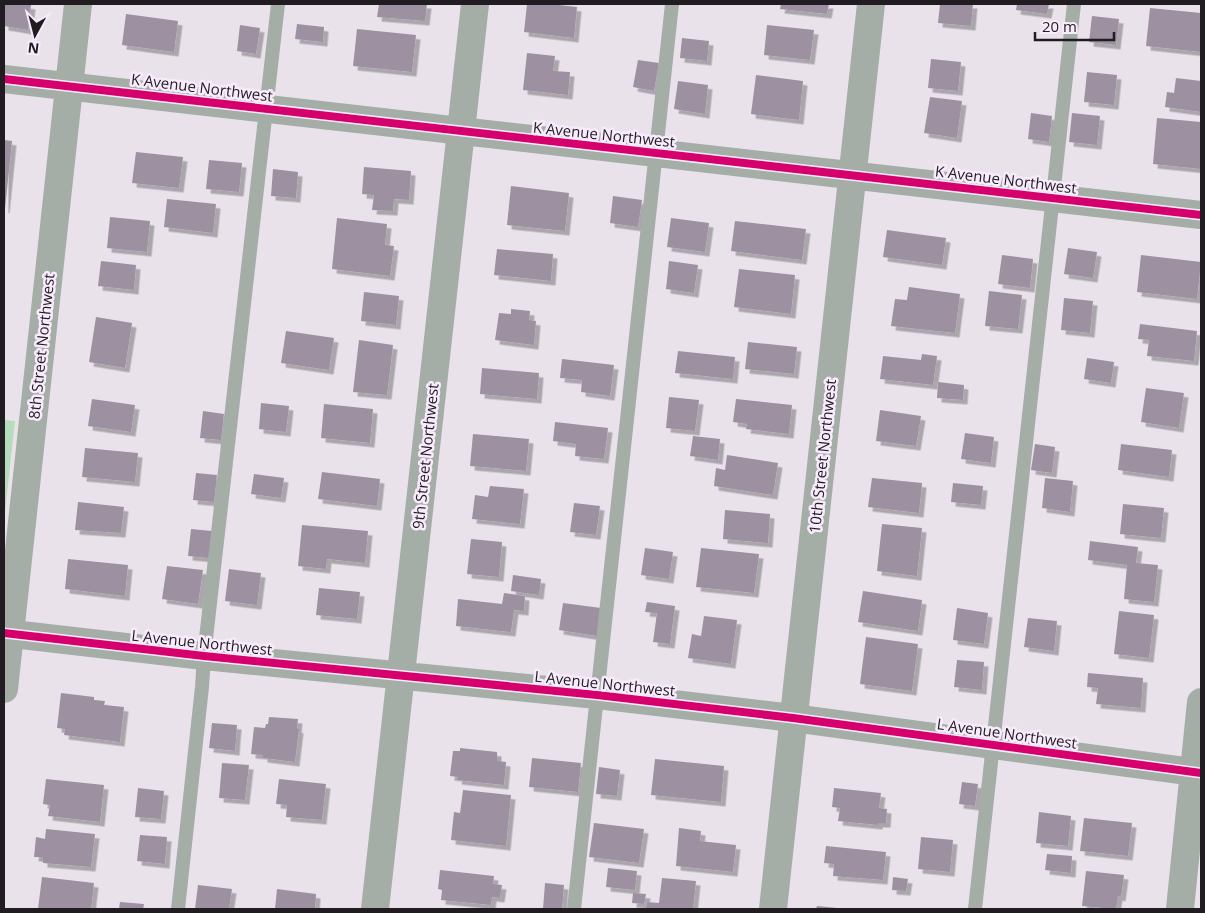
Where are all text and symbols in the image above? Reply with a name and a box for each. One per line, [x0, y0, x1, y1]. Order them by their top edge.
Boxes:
north arrow [10, 10, 60, 60]
scale bar [1035, 10, 1114, 42]
text: 20 m [1042, 16, 1077, 36]
text: N [27, 38, 40, 59]
street label: K Avenue Northwest [130, 68, 274, 106]
street label: K Avenue Northwest [532, 117, 676, 151]
street label: K Avenue Northwest [934, 160, 1078, 198]
street label: 8th Street Northwest [23, 272, 59, 420]
street label: 10th Street Northwest [804, 378, 840, 534]
street label: 9th Street Northwest [407, 382, 443, 530]
street label: L Avenue Northwest [131, 625, 273, 659]
street label: L Avenue Northwest [534, 666, 676, 700]
street label: L Avenue Northwest [936, 713, 1078, 753]

